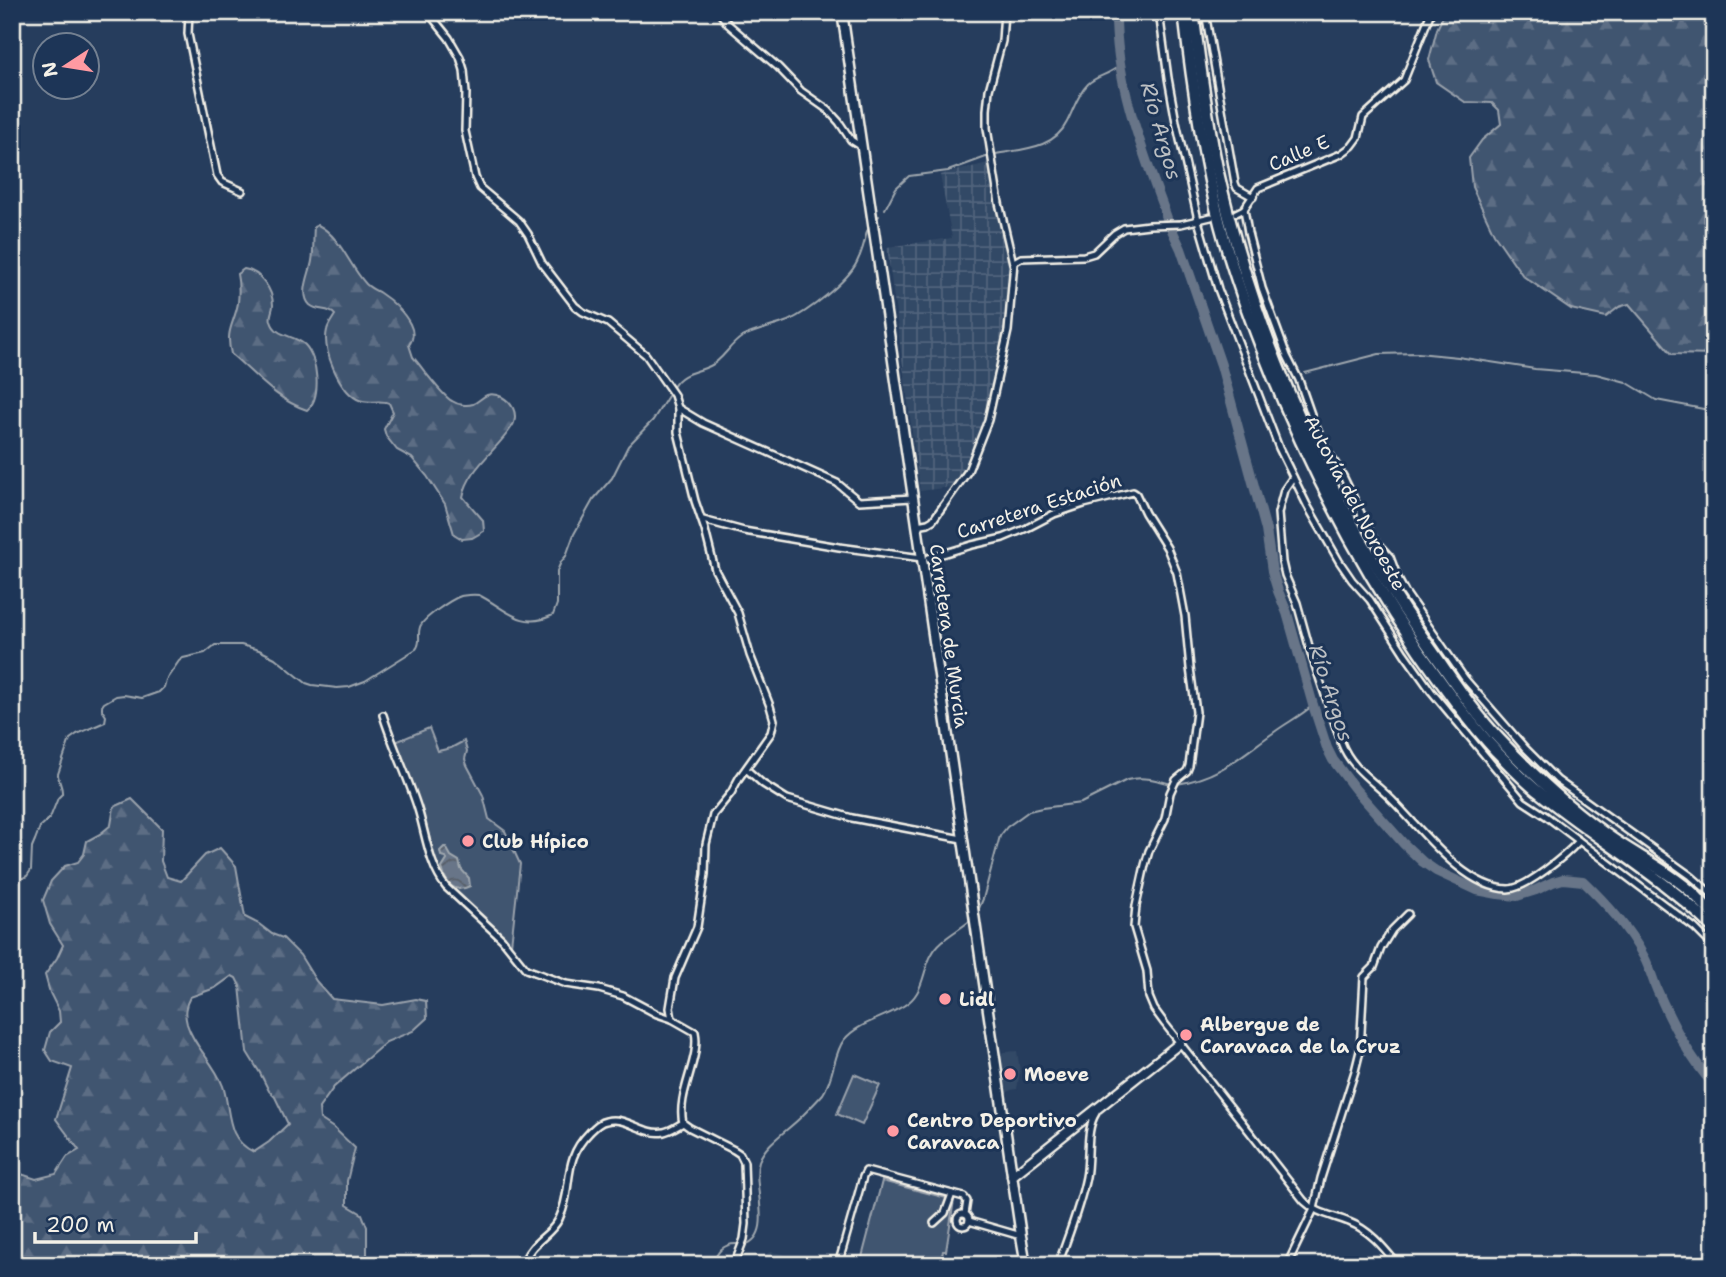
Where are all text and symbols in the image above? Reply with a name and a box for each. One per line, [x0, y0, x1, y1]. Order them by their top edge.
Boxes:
north arrow [32, 32, 102, 102]
text: N [36, 59, 64, 79]
water label: Río Argos [1134, 79, 1188, 183]
street label: Calle E [1265, 129, 1333, 177]
street label: Autovía del Noroeste [1298, 411, 1412, 595]
street label: Carretera Estación [954, 468, 1124, 544]
street label: Carretera de Murcia [924, 542, 974, 730]
water label: Río Argos [1302, 641, 1360, 745]
place label: Club Hípico [482, 829, 589, 854]
marker: Club Hípico [460, 833, 476, 849]
place label: Lidl [959, 987, 995, 1012]
marker: Lidl [937, 991, 953, 1007]
place label: Albergue de Caravaca de la Cruz [1200, 1012, 1401, 1059]
marker: Albergue de Caravaca de la Cruz [1178, 1027, 1194, 1043]
place label: Moeve [1024, 1062, 1089, 1087]
marker: Moeve [1002, 1066, 1018, 1082]
place label: Centro Deportivo Caravaca [907, 1108, 1077, 1155]
marker: Centro Deportivo Caravaca [885, 1123, 901, 1139]
scale bar [35, 1200, 196, 1244]
text: 200 m [46, 1211, 115, 1239]

